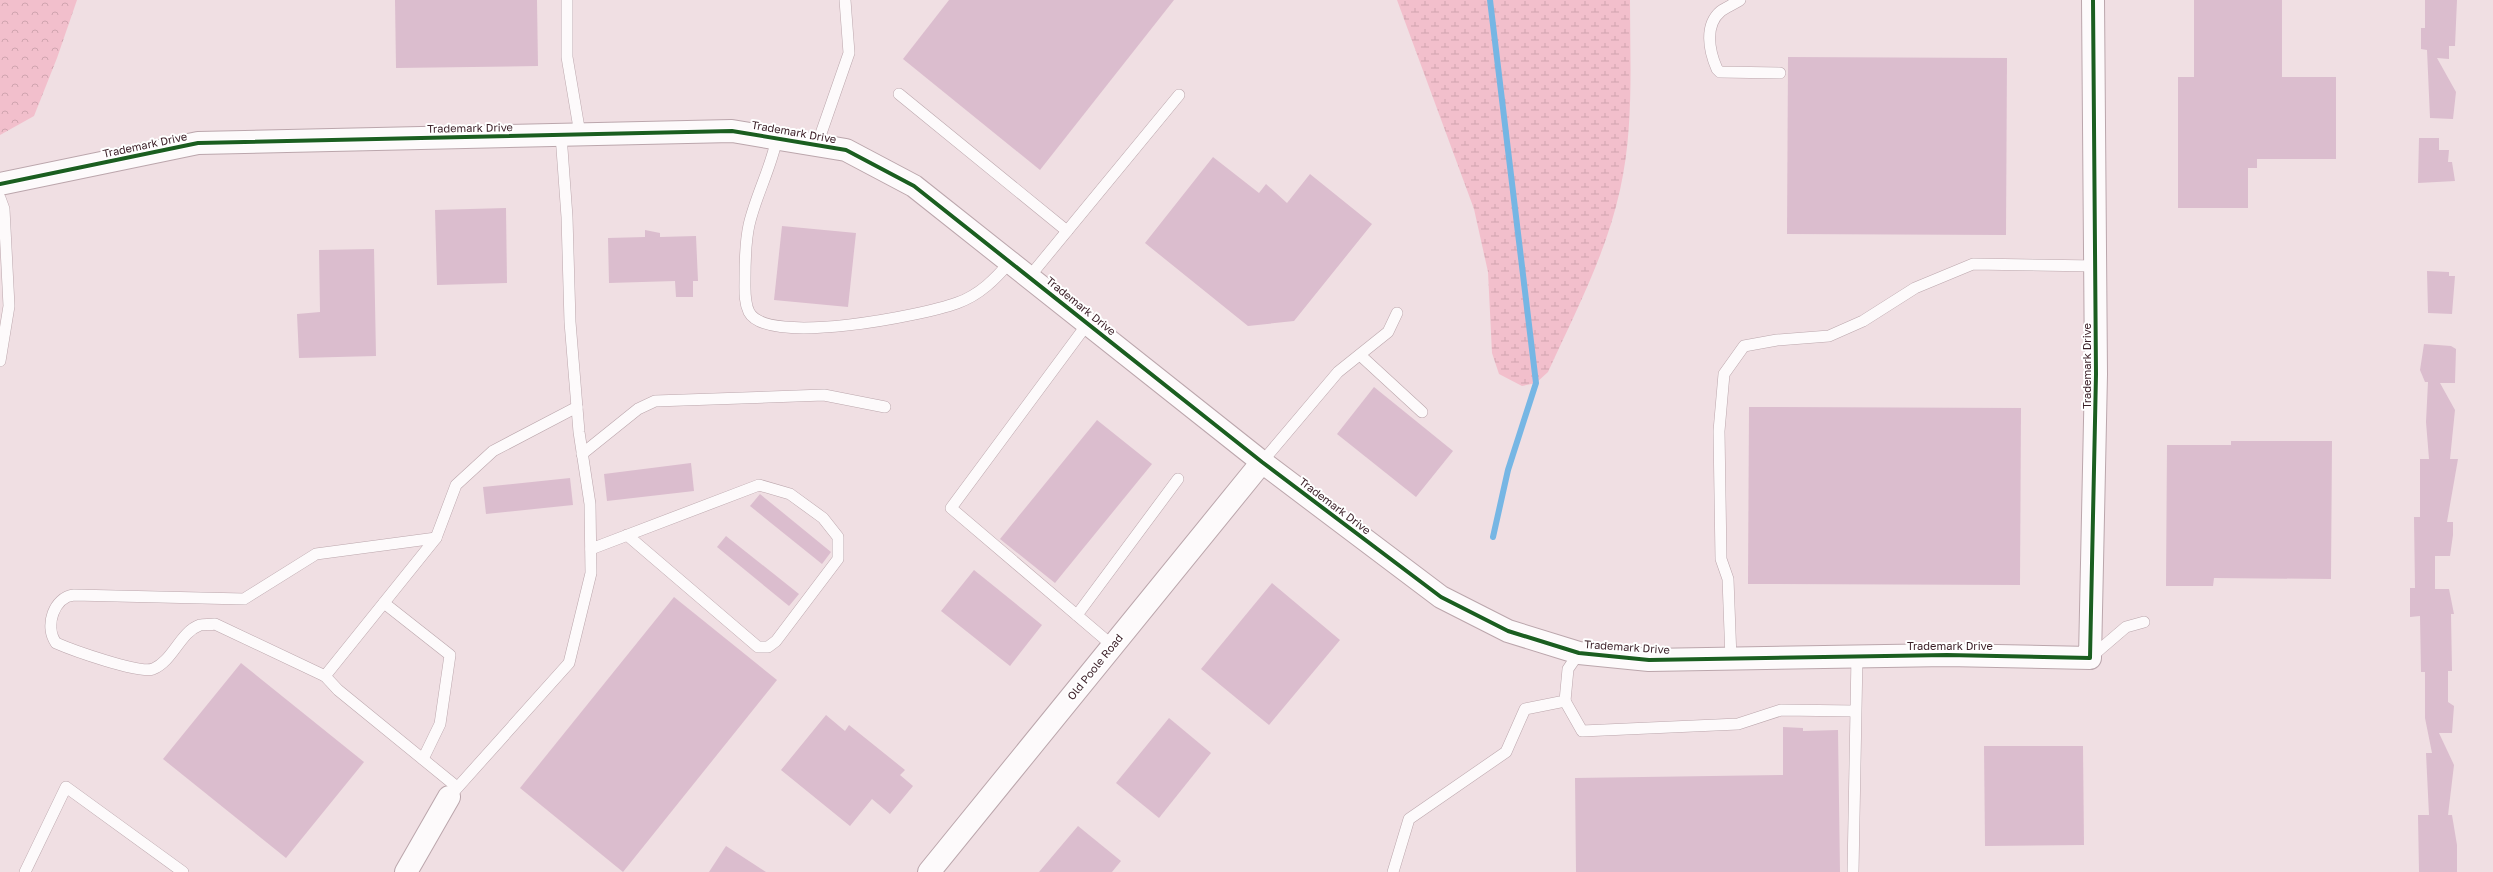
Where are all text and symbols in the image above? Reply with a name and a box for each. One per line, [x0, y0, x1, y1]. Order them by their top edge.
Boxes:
street label: Trademark Drive [751, 118, 837, 145]
street label: Trademark Drive [427, 120, 513, 135]
street label: Trademark Drive [102, 129, 188, 160]
street label: Trademark Drive [1044, 274, 1119, 338]
street label: Trademark Drive [2080, 323, 2093, 409]
street label: Trademark Drive [1297, 475, 1373, 537]
street label: Old Poole Road [1064, 631, 1125, 702]
street label: Trademark Drive [1584, 637, 1670, 656]
street label: Trademark Drive [1907, 639, 1993, 652]

